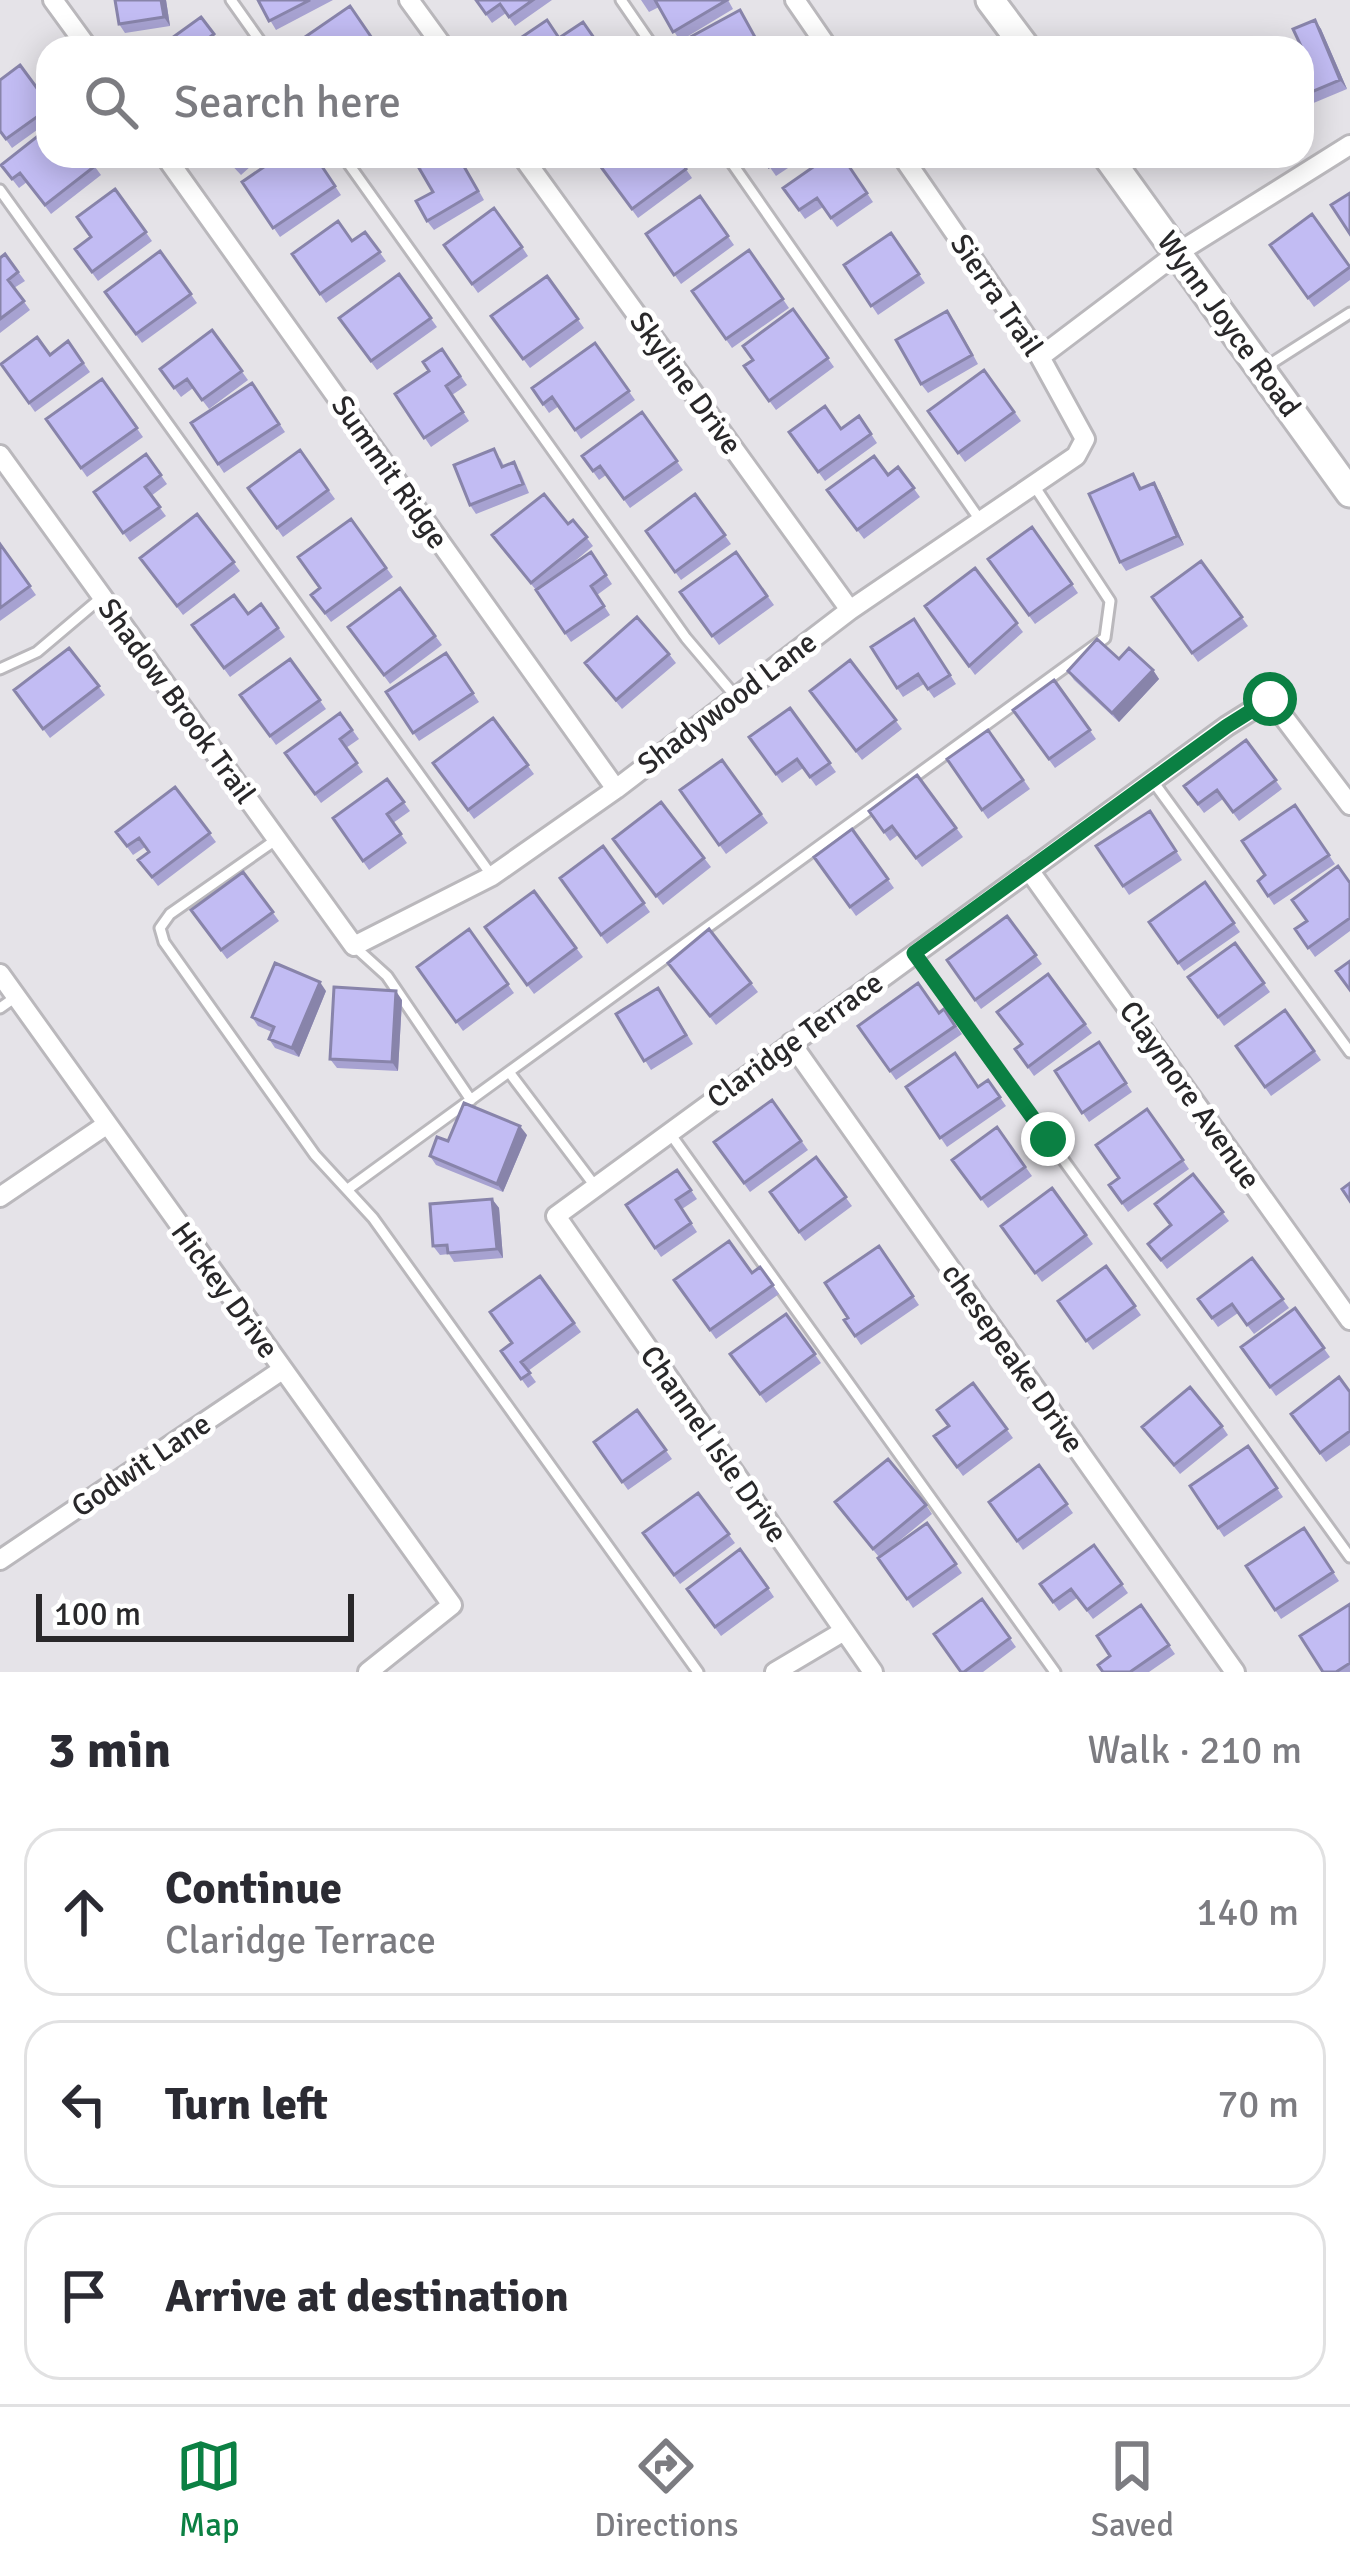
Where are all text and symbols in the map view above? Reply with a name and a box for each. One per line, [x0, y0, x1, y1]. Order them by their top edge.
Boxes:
search box [36, 36, 1314, 168]
icon: search [78, 69, 144, 135]
text: Search here [174, 75, 401, 130]
street label: Wynn Joyce Road [1149, 224, 1308, 424]
street label: Sierra Trail [942, 227, 1051, 364]
street label: Skyline Drive [621, 305, 750, 462]
street label: Summit Ridge [323, 388, 456, 556]
street label: Shadow Brook Trail [90, 591, 264, 811]
street label: Shadywood Lane [630, 624, 824, 783]
route start [1243, 672, 1297, 726]
street label: Claridge Terrace [700, 964, 890, 1117]
street label: Claymore Avenue [1111, 994, 1268, 1197]
route end [1021, 1112, 1075, 1166]
street label: Hickey Drive [163, 1215, 286, 1366]
street label: chesepeake Drive [934, 1256, 1092, 1460]
street label: Channel Isle Drive [632, 1339, 795, 1550]
street label: Godwit Lane [65, 1405, 218, 1525]
scale bar [36, 1588, 354, 1641]
text: 100 m [54, 1594, 141, 1635]
text: 3 min [48, 1719, 171, 1782]
text: Walk · 210 m [1088, 1726, 1302, 1774]
text: Continue [165, 1861, 342, 1916]
icon: ahead [51, 1879, 117, 1945]
text: 140 m [1196, 1888, 1299, 1936]
text: Claridge Terrace [165, 1916, 436, 1964]
icon: left [51, 2071, 117, 2137]
text: Turn left [165, 2077, 328, 2132]
text: 70 m [1217, 2080, 1299, 2128]
icon: arrive [51, 2263, 117, 2329]
text: Arrive at destination [165, 2269, 569, 2324]
tab: Map [176, 2433, 242, 2546]
tab: Directions [594, 2433, 739, 2546]
tab: Saved [1091, 2433, 1174, 2546]

